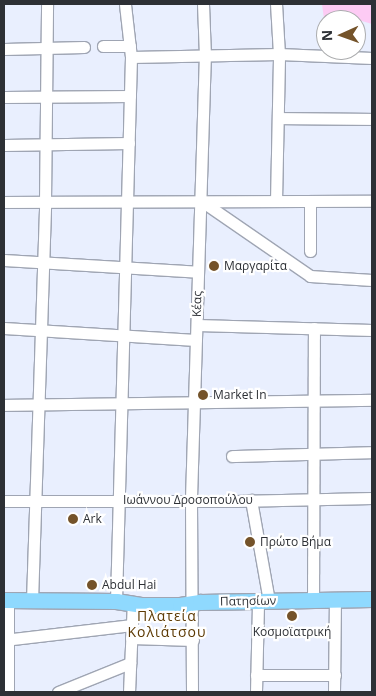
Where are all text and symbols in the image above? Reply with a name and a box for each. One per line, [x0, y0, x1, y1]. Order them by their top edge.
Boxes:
north arrow [316, 10, 366, 60]
text: N [317, 29, 336, 42]
place label: Μαργαρίτα [224, 259, 287, 273]
marker: Μαργαρίτα [208, 260, 220, 272]
street label: Κέας [189, 291, 205, 317]
place label: Market In [213, 388, 267, 402]
marker: Market In [197, 389, 209, 401]
street label: Ιωάννου Δροσοπούλου [123, 493, 253, 507]
place label: Ark [83, 512, 102, 526]
marker: Ark [67, 513, 79, 525]
place label: Πρώτο Βήμα [260, 535, 331, 549]
marker: Πρώτο Βήμα [244, 536, 256, 548]
place label: Abdul Hai [102, 578, 156, 592]
marker: Abdul Hai [86, 579, 98, 591]
street label: Πατησίων [220, 593, 276, 609]
district label: Πλατεία Κολιάτσου [126, 608, 208, 640]
marker: Κοσμοϊατρική [285, 609, 299, 623]
place label: Κοσμοϊατρική [253, 625, 331, 639]

